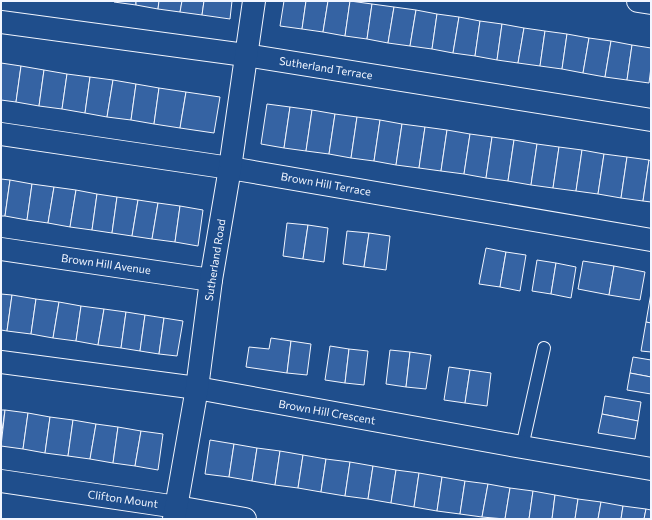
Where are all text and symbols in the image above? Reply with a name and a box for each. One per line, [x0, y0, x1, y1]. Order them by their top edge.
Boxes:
street label: Sutherland Terrace [278, 54, 374, 81]
street label: Brown Hill Terrace [280, 169, 372, 198]
street label: Sutherland Road [202, 218, 227, 302]
street label: Brown Hill Avenue [60, 251, 152, 276]
street label: Brown Hill Crescent [278, 397, 377, 427]
street label: Clifton Mount [87, 487, 160, 510]

